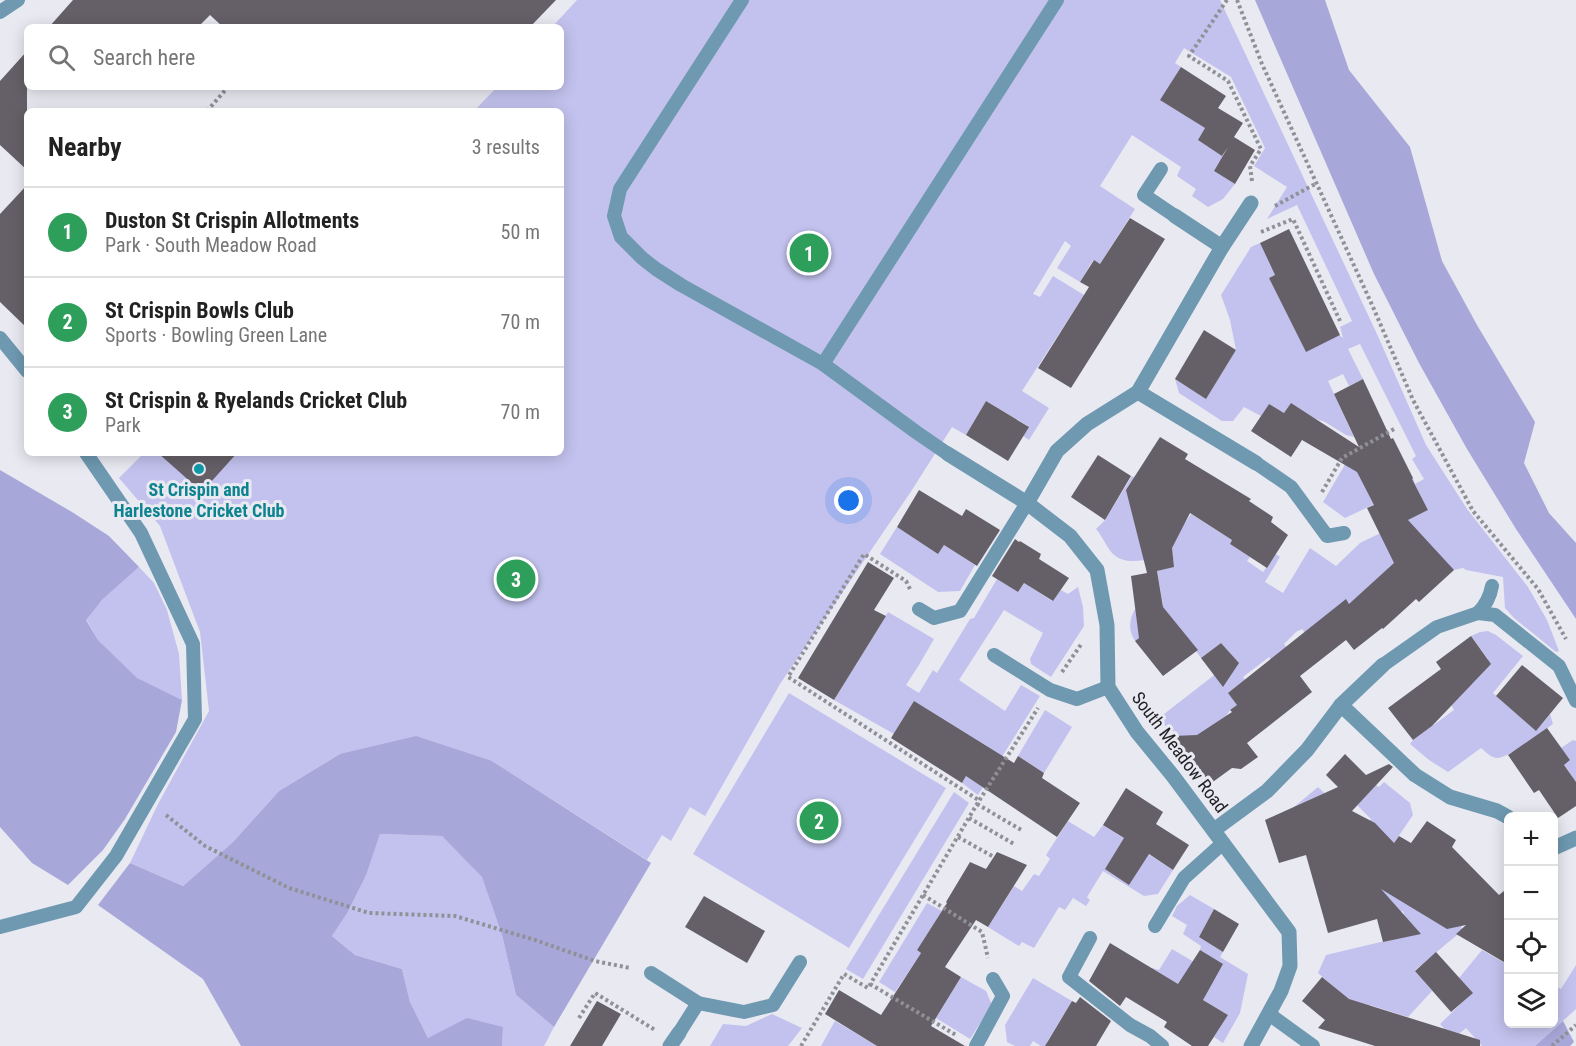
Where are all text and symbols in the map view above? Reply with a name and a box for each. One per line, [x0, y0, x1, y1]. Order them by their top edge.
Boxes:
search box [24, 24, 564, 90]
icon: search [45, 41, 78, 74]
text: Search here [93, 45, 195, 70]
text: Nearby [48, 132, 122, 162]
text: 3 results [472, 135, 540, 159]
text: Duston St Crispin Allotments [105, 208, 359, 233]
text: 1 [62, 220, 73, 244]
text: 50 m [501, 220, 540, 244]
pin: 1 [790, 230, 828, 276]
text: Park · South Meadow Road [105, 233, 317, 257]
text: St Crispin Bowls Club [105, 298, 294, 323]
text: 2 [62, 310, 73, 334]
text: 70 m [501, 310, 540, 334]
text: Sports · Bowling Green Lane [105, 323, 327, 347]
text: St Crispin & Ryelands Cricket Club [105, 388, 407, 413]
text: 3 [62, 400, 73, 424]
text: 70 m [501, 400, 540, 424]
text: Park [105, 413, 141, 437]
marker: St Crispin and Harlestone Cricket Club [192, 462, 206, 476]
place label: St Crispin and Harlestone Cricket Club [114, 479, 285, 521]
your location [834, 486, 863, 515]
pin: 3 [496, 556, 536, 602]
street label: South Meadow Road [1128, 687, 1232, 817]
pin: 2 [800, 798, 838, 844]
map controls [1504, 812, 1558, 1028]
button: + [1504, 812, 1558, 866]
button: − [1504, 866, 1558, 920]
button: locate [1504, 920, 1558, 974]
button: layers [1504, 974, 1558, 1028]

